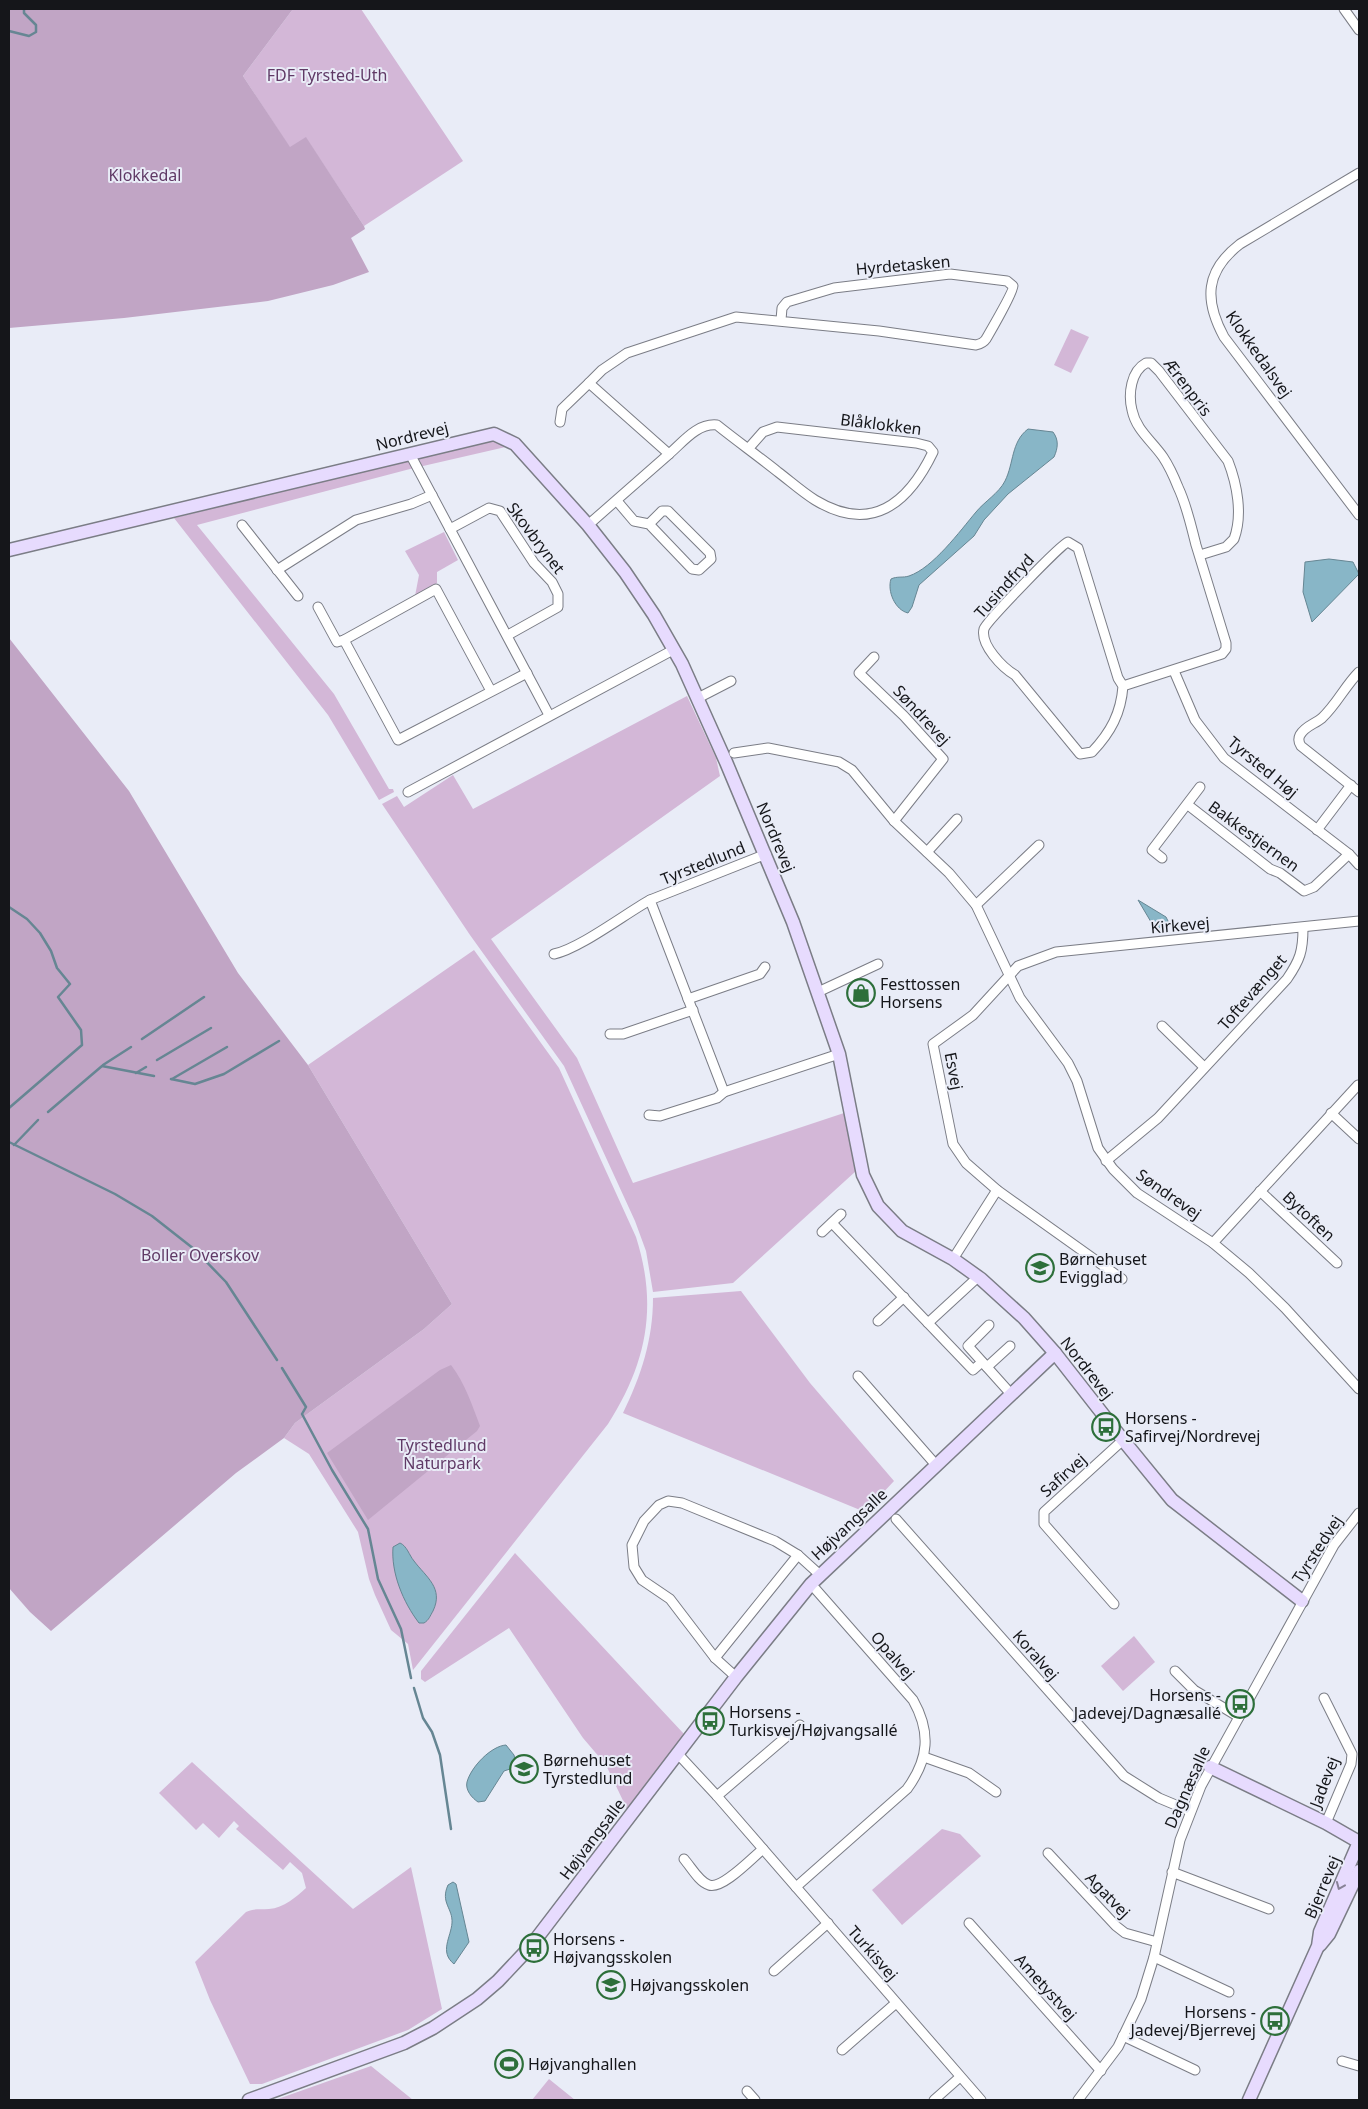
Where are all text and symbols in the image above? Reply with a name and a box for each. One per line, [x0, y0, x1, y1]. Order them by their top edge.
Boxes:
park label: FDF Tyrsted-Uth [267, 64, 387, 86]
park label: Klokkedal [109, 164, 181, 186]
street label: Hyrdetasken [855, 250, 951, 280]
street label: Klokkedalsvej [1221, 306, 1297, 402]
street label: Ærenpris [1158, 353, 1217, 421]
street label: Blåklokken [839, 408, 923, 440]
street label: Nordrevej [373, 416, 451, 456]
street label: Skovbrynet [502, 498, 570, 578]
street label: Tusindfryd [969, 549, 1039, 623]
street label: Søndrevej [889, 680, 955, 750]
street label: Tyrsted Høj [1223, 731, 1303, 803]
street label: Bakkestjernen [1204, 796, 1304, 876]
street label: Nordrevej [751, 799, 801, 875]
street label: Tyrstedlund [657, 836, 749, 890]
street label: Kirkevej [1150, 911, 1210, 939]
street label: Toftevænget [1213, 949, 1291, 1035]
place label: Festtossen Horsens [880, 973, 960, 1013]
shop icon: Festtossen Horsens [846, 978, 876, 1008]
street label: Esvej [940, 1050, 968, 1092]
street label: Søndrevej [1132, 1164, 1206, 1224]
street label: Bytoften [1278, 1186, 1340, 1246]
park label: Boller Overskov [141, 1244, 260, 1266]
place label: Børnehuset Evigglad [1059, 1248, 1147, 1288]
school or university icon: Børnehuset Evigglad [1025, 1253, 1055, 1283]
street label: Nordrevej [1055, 1332, 1119, 1404]
place label: Horsens - Safirvej/Nordrevej [1125, 1407, 1260, 1447]
bus stop icon: Horsens - Safirvej/Nordrevej [1091, 1412, 1121, 1442]
park label: Tyrstedlund Naturpark [397, 1434, 487, 1474]
street label: Safirvej [1035, 1448, 1091, 1502]
street label: Højvangsalle [806, 1483, 892, 1565]
street label: Tyrstedvej [1287, 1511, 1347, 1587]
street label: Koralvej [1008, 1625, 1064, 1685]
street label: Opalvej [866, 1626, 920, 1684]
place label: Horsens - Jadevej/Dagnæsallé [1072, 1684, 1221, 1724]
bus stop icon: Horsens - Jadevej/Dagnæsallé [1225, 1689, 1255, 1719]
place label: Horsens - Turkisvej/Højvangsallé [729, 1701, 898, 1741]
bus stop icon: Horsens - Turkisvej/Højvangsallé [695, 1706, 725, 1736]
street label: Dagnæsalle [1159, 1742, 1215, 1832]
place label: Børnehuset Tyrstedlund [543, 1749, 632, 1789]
street label: Jadevej [1303, 1753, 1344, 1813]
school or university icon: Børnehuset Tyrstedlund [509, 1754, 539, 1784]
street label: Højvangsalle [554, 1794, 630, 1884]
street label: Bjerrevej [1299, 1852, 1345, 1922]
street label: Agatvej [1081, 1867, 1135, 1923]
one-way arrow [1335, 1881, 1346, 1890]
street label: Turkisvej [843, 1921, 903, 1985]
place label: Horsens - Højvangsskolen [553, 1928, 672, 1968]
bus stop icon: Horsens - Højvangsskolen [519, 1933, 549, 1963]
street label: Ametystvej [1010, 1949, 1082, 2025]
school or university icon: Højvangsskolen [596, 1970, 626, 2000]
place label: Højvangsskolen [630, 1974, 749, 1996]
place label: Horsens - Jadevej/Bjerrevej [1128, 2001, 1256, 2041]
bus stop icon: Horsens - Jadevej/Bjerrevej [1260, 2006, 1290, 2036]
sports icon: Højvanghallen [494, 2049, 524, 2079]
place label: Højvanghallen [528, 2053, 637, 2075]

